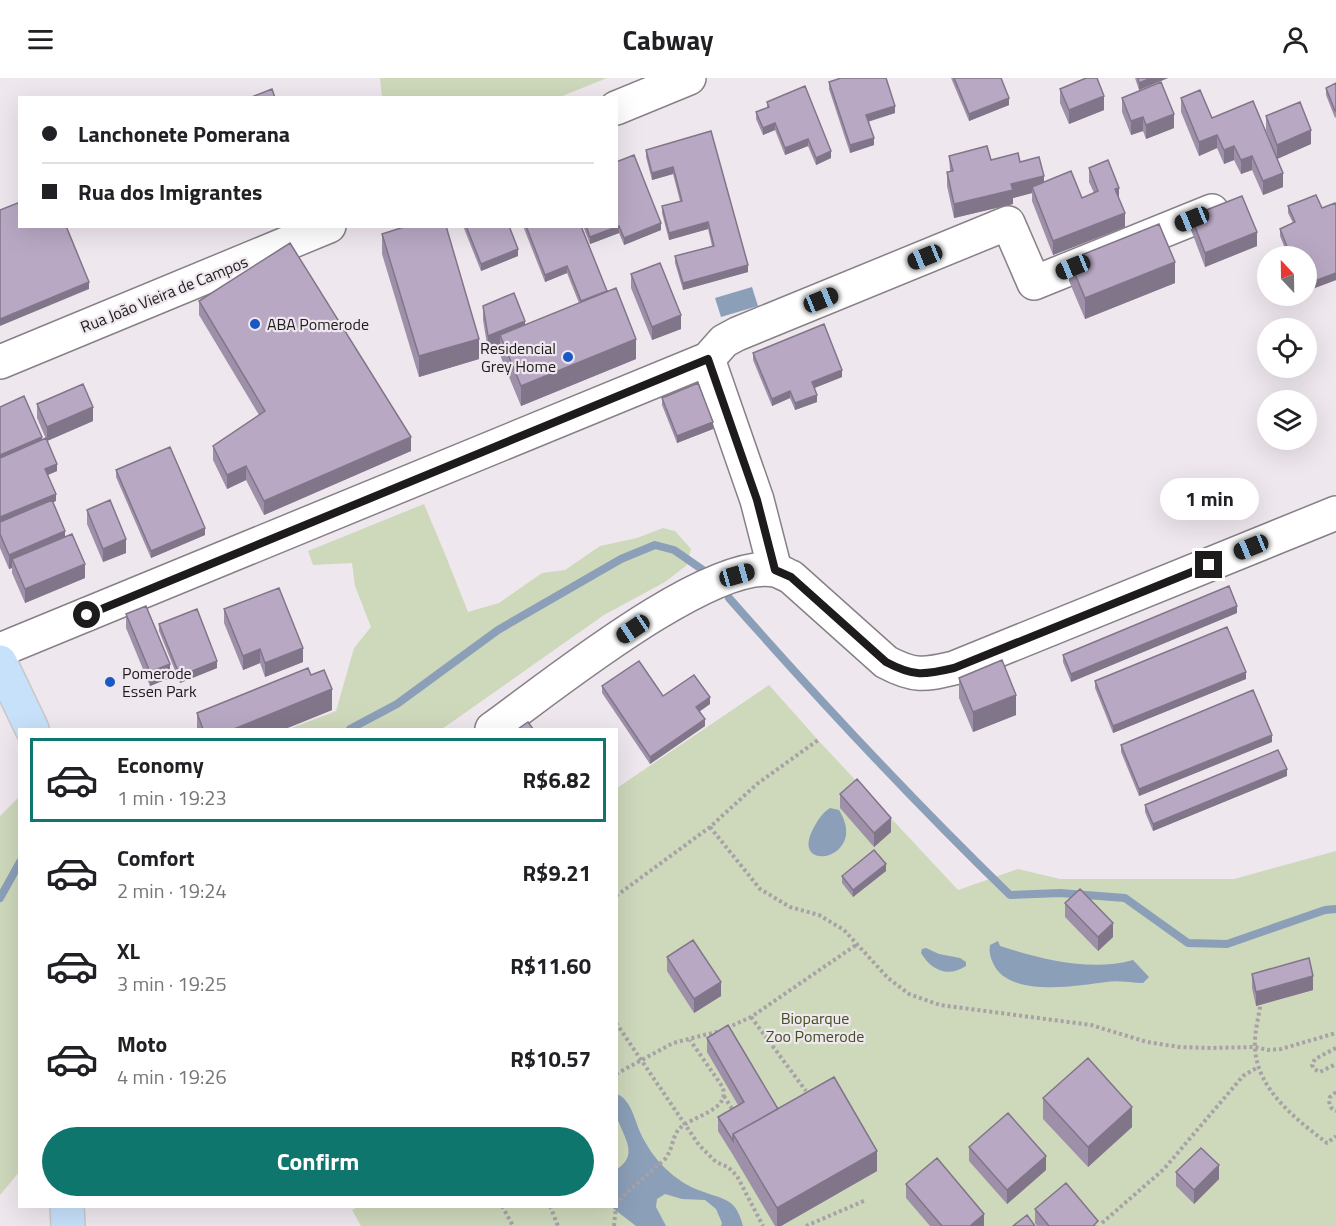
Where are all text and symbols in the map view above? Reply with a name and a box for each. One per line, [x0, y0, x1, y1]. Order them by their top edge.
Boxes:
text: Cabway [622, 19, 714, 60]
icon: menu [24, 23, 57, 56]
icon: person [1279, 23, 1312, 56]
text: Lanchonete Pomerana [78, 117, 290, 151]
text: Rua dos Imigrantes [78, 175, 262, 209]
car [1172, 204, 1212, 234]
car [905, 242, 945, 272]
north arrow [1257, 246, 1317, 306]
map controls [1257, 246, 1317, 450]
street label: Rua João Vieira de Campos [77, 249, 251, 339]
car [1053, 252, 1093, 282]
car [801, 285, 841, 315]
place label: ABA Pomerode [267, 312, 369, 336]
marker: ABA Pomerode [248, 317, 262, 331]
button: locate [1257, 318, 1317, 378]
place label: Residencial Grey Home [480, 336, 556, 378]
marker: Residencial Grey Home [561, 350, 575, 364]
button: layers [1257, 390, 1317, 450]
callout: 1 min [1160, 478, 1258, 520]
text: 1 min [1185, 483, 1234, 514]
car [1231, 532, 1271, 562]
route end [1195, 551, 1222, 578]
car [717, 561, 757, 589]
route start [73, 601, 100, 628]
car [613, 611, 653, 647]
place label: Pomerode Essen Park [122, 661, 197, 703]
marker: Pomerode Essen Park [103, 675, 117, 689]
text: Economy [117, 748, 204, 782]
icon: car [45, 753, 99, 807]
text: R$6.82 [522, 763, 591, 797]
text: 1 min · 19:23 [117, 782, 227, 813]
text: Comfort [117, 841, 195, 875]
icon: car [45, 846, 99, 900]
text: R$9.21 [522, 856, 591, 890]
text: 2 min · 19:24 [117, 875, 227, 906]
text: XL [117, 934, 140, 968]
icon: car [45, 939, 99, 993]
text: R$11.60 [510, 949, 591, 983]
text: 3 min · 19:25 [117, 968, 227, 999]
park label: Bioparque Zoo Pomerode [766, 1006, 864, 1048]
text: Moto [117, 1027, 167, 1061]
icon: car [45, 1032, 99, 1086]
text: R$10.57 [510, 1042, 591, 1076]
text: 4 min · 19:26 [117, 1061, 227, 1092]
button: Confirm [42, 1127, 594, 1196]

